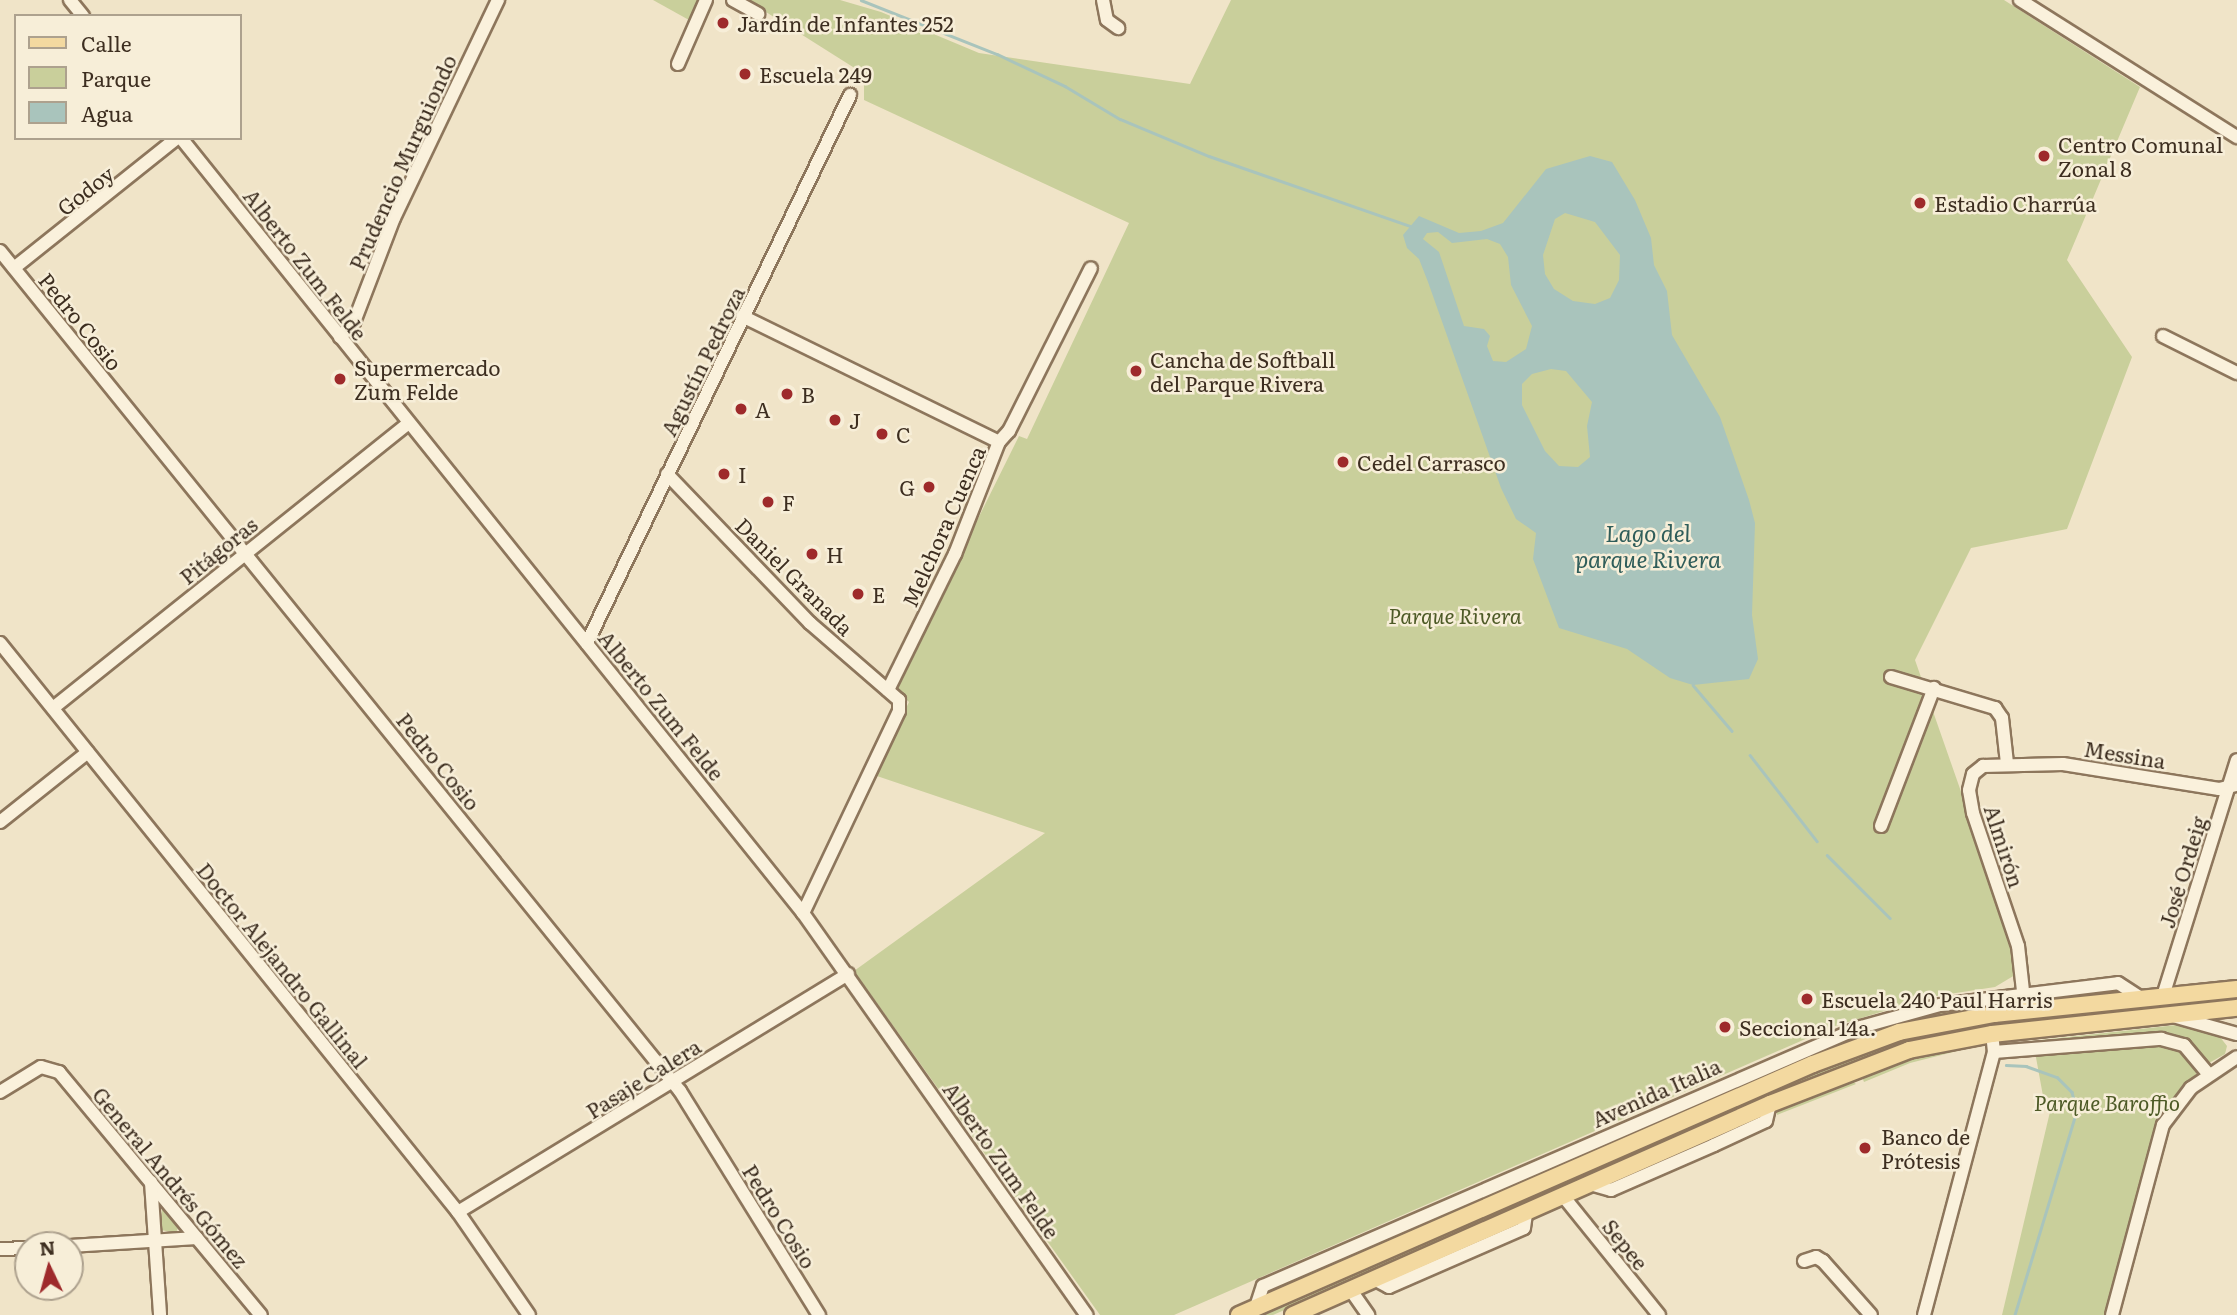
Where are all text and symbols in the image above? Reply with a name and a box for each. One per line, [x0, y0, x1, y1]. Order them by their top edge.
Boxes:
place label: Jardín de Infantes 252 [737, 10, 954, 36]
legend [14, 14, 242, 140]
marker: Jardín de Infantes 252 [715, 15, 731, 31]
text: Calle [81, 27, 132, 58]
street label: Prudencio Murguiondo [343, 50, 461, 274]
place label: Escuela 249 [759, 61, 872, 87]
text: Parque [81, 62, 151, 93]
marker: Escuela 249 [737, 66, 753, 82]
text: Agua [81, 97, 133, 128]
place label: Centro Comunal Zonal 8 [2058, 131, 2223, 181]
marker: Centro Comunal Zonal 8 [2036, 148, 2052, 164]
street label: Godoy [52, 160, 118, 220]
street label: Alberto Zum Felde [239, 183, 373, 345]
place label: Estadio Charrúa [1934, 190, 2096, 216]
marker: Estadio Charrúa [1912, 195, 1928, 211]
street label: Pedro Cosio [34, 267, 128, 375]
street label: Agustín Pedroza [655, 282, 749, 440]
place label: Cancha de Softball del Parque Rivera [1150, 346, 1335, 396]
place label: Supermercado Zum Felde [354, 354, 501, 404]
marker: Cancha de Softball del Parque Rivera [1128, 363, 1144, 379]
marker: Supermercado Zum Felde [332, 371, 348, 387]
place label: B [801, 381, 815, 407]
marker: B [779, 386, 795, 402]
place label: A [755, 396, 770, 422]
marker: A [733, 401, 749, 417]
place label: J [849, 407, 861, 433]
marker: J [827, 412, 843, 428]
place label: C [896, 421, 911, 447]
marker: C [874, 426, 890, 442]
street label: Melchora Cuenca [896, 442, 990, 610]
place label: Cedel Carrasco [1357, 449, 1506, 475]
marker: Cedel Carrasco [1335, 454, 1351, 470]
place label: I [738, 461, 747, 487]
marker: I [716, 466, 732, 482]
place label: G [899, 474, 915, 500]
marker: G [921, 479, 937, 495]
place label: F [782, 489, 795, 515]
marker: F [760, 494, 776, 510]
street label: Pitágoras [174, 511, 262, 589]
street label: Daniel Granada [731, 512, 859, 640]
water label: Lago del parque Rivera [1575, 518, 1721, 572]
place label: H [826, 541, 844, 567]
marker: H [804, 546, 820, 562]
place label: E [872, 581, 885, 607]
marker: E [850, 586, 866, 602]
park label: Parque Rivera [1388, 602, 1522, 628]
street label: Alberto Zum Felde [594, 625, 730, 785]
street label: Pedro Cosio [392, 707, 486, 815]
street label: Messina [2082, 735, 2168, 773]
street label: Almirón [1980, 801, 2030, 891]
street label: José Ordeig [2153, 813, 2211, 931]
street label: Doctor Alejandro Gallinal [192, 857, 374, 1073]
place label: Escuela 240 Paul Harris [1821, 986, 2052, 1012]
marker: Escuela 240 Paul Harris [1799, 991, 1815, 1007]
place label: Seccional 14a. [1739, 1014, 1876, 1040]
marker: Seccional 14a. [1717, 1019, 1733, 1035]
street label: Pasaje Calera [581, 1033, 705, 1123]
street label: Avenida Italia [1588, 1052, 1724, 1132]
street label: Alberto Zum Felde [939, 1077, 1065, 1243]
street label: General Andrés Gómez [88, 1082, 254, 1272]
park label: Parque Baroffio [2034, 1089, 2180, 1115]
place label: Banco de Prótesis [1881, 1123, 1970, 1173]
marker: Banco de Prótesis [1855, 1138, 1875, 1158]
street label: Pedro Cosio [738, 1159, 822, 1273]
street label: Sepee [1598, 1214, 1654, 1274]
north arrow [14, 1231, 84, 1301]
text: N [38, 1232, 57, 1262]

